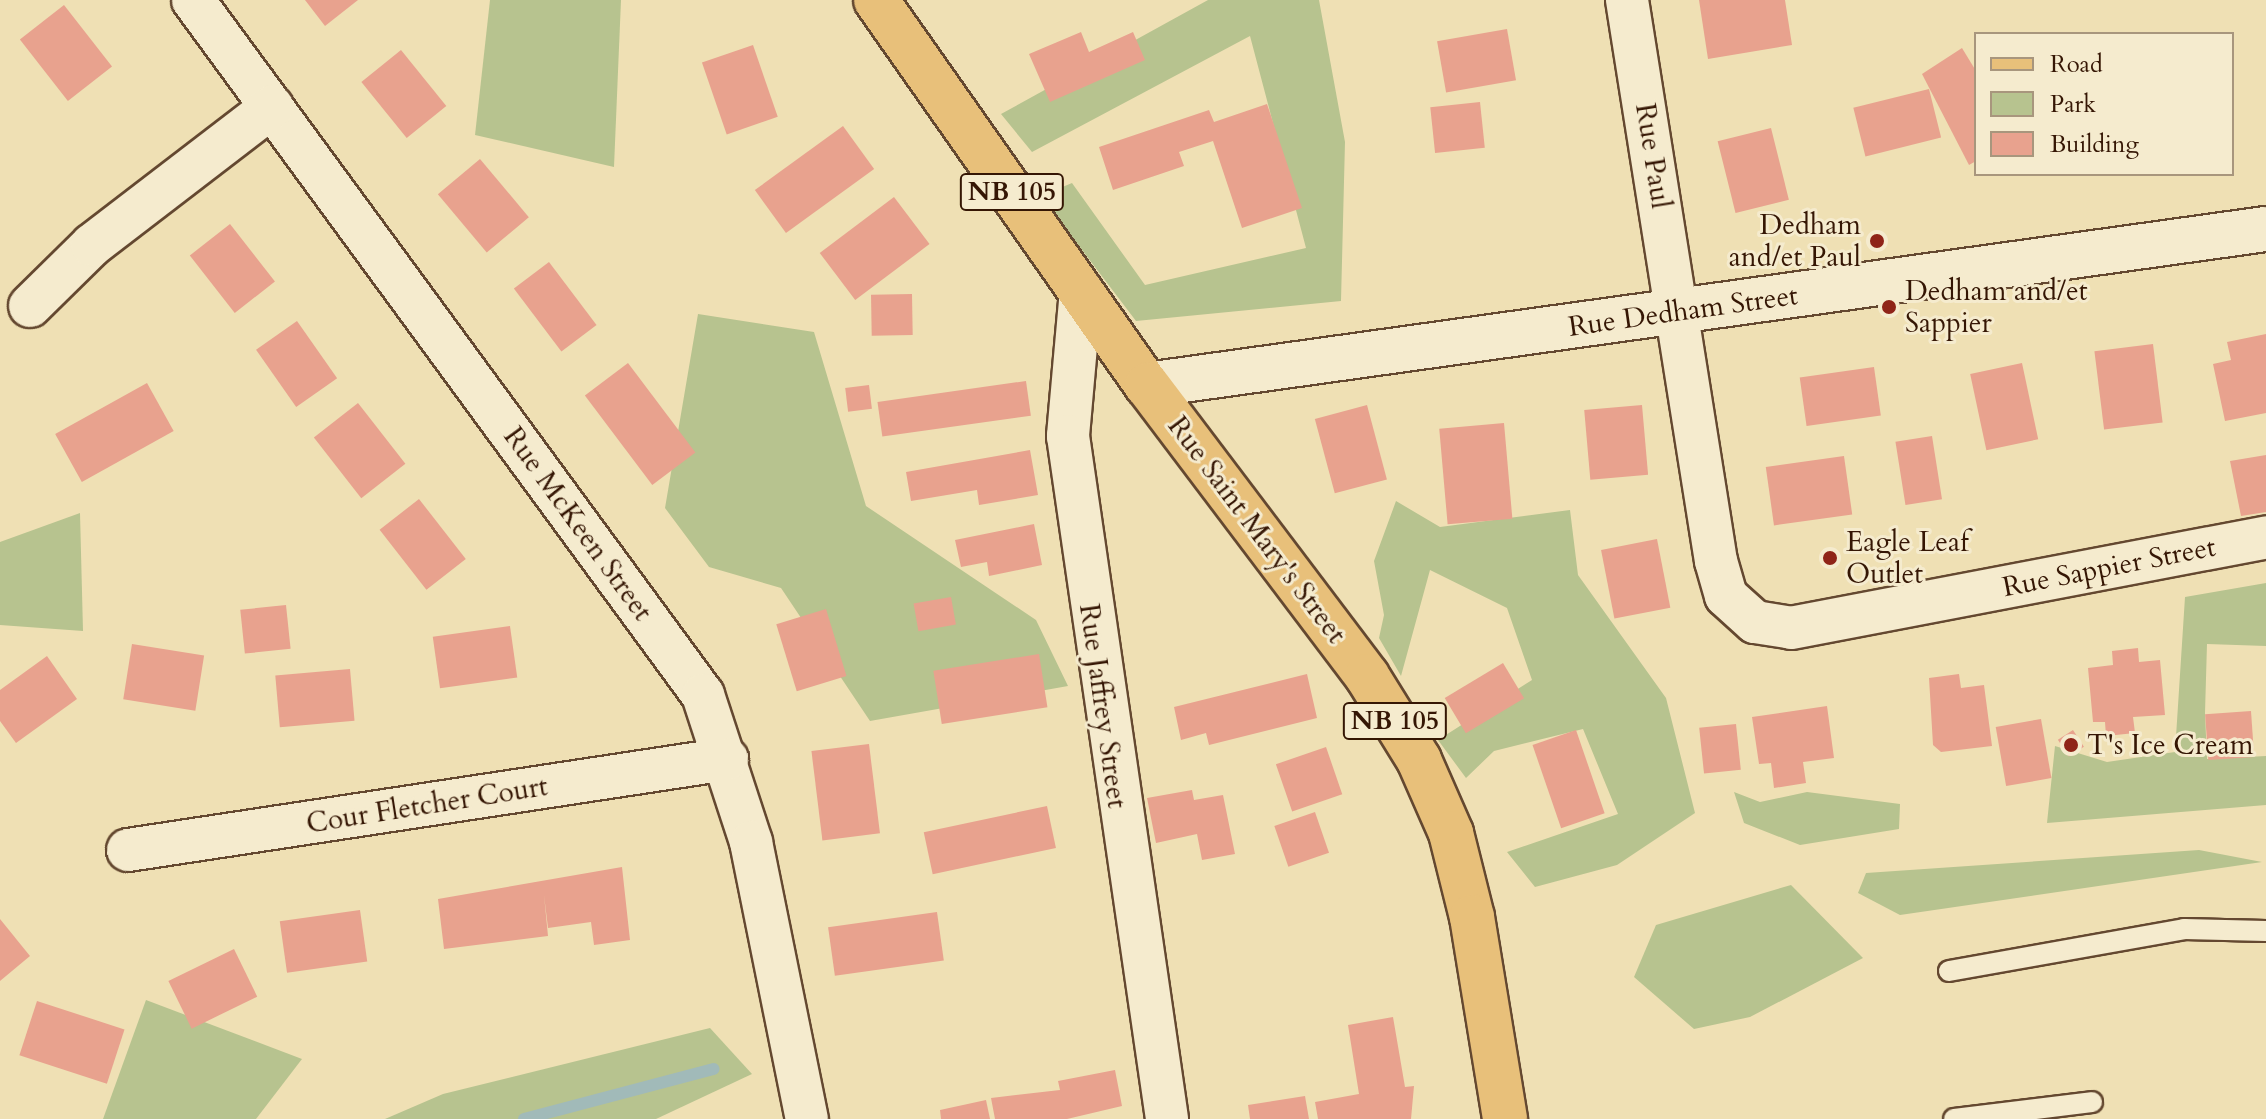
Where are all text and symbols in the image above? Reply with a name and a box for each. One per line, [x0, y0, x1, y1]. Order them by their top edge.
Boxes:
legend [1974, 32, 2234, 176]
text: Road [2050, 48, 2103, 81]
text: Park [2050, 88, 2096, 121]
street label: Rue Paul [1628, 101, 1678, 211]
text: Building [2050, 128, 2139, 161]
road number: NB 105 [958, 170, 1066, 214]
place label: Dedham and/et Paul [1729, 208, 1861, 274]
marker: Dedham and/et Paul [1868, 232, 1886, 250]
place label: Dedham and/et Sappier [1905, 274, 2088, 340]
street label: Rue Dedham Street [1566, 278, 1800, 344]
marker: Dedham and/et Sappier [1880, 298, 1898, 316]
street label: Rue Saint Mary's Street [1161, 410, 1353, 650]
street label: Rue McKeen Street [496, 421, 660, 627]
place label: Eagle Leaf Outlet [1846, 525, 1969, 591]
street label: Rue Sappier Street [1999, 530, 2219, 604]
marker: Eagle Leaf Outlet [1821, 549, 1839, 567]
street label: Rue Jaffrey Street [1072, 602, 1134, 810]
road number: NB 105 [1341, 699, 1449, 743]
place label: T's Ice Cream [2087, 728, 2253, 762]
marker: T's Ice Cream [2062, 736, 2080, 754]
street label: Cour Fletcher Court [304, 769, 550, 841]

